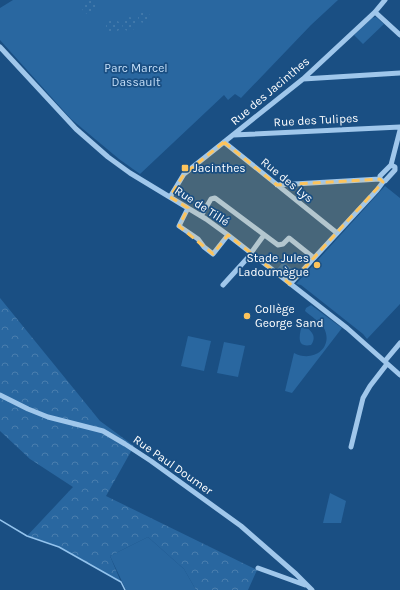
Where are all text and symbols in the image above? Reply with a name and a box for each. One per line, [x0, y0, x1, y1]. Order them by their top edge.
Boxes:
street label: Rue des Jacinthes [228, 54, 312, 128]
park label: Parc Marcel Dassault [104, 61, 168, 89]
street label: Rue des Tulipes [273, 111, 359, 129]
street label: Rue des Lys [258, 155, 316, 205]
place label: Jacinthes [193, 161, 246, 175]
marker: Jacinthes [180, 163, 190, 173]
street label: Rue de Tillé [172, 183, 232, 229]
place label: Stade Jules Ladoumègue [238, 251, 309, 279]
marker: Stade Jules Ladoumègue [312, 260, 322, 270]
place label: Collège George Sand [255, 302, 324, 330]
marker: Collège George Sand [242, 311, 252, 321]
street label: Rue Paul Doumer [131, 432, 216, 498]

